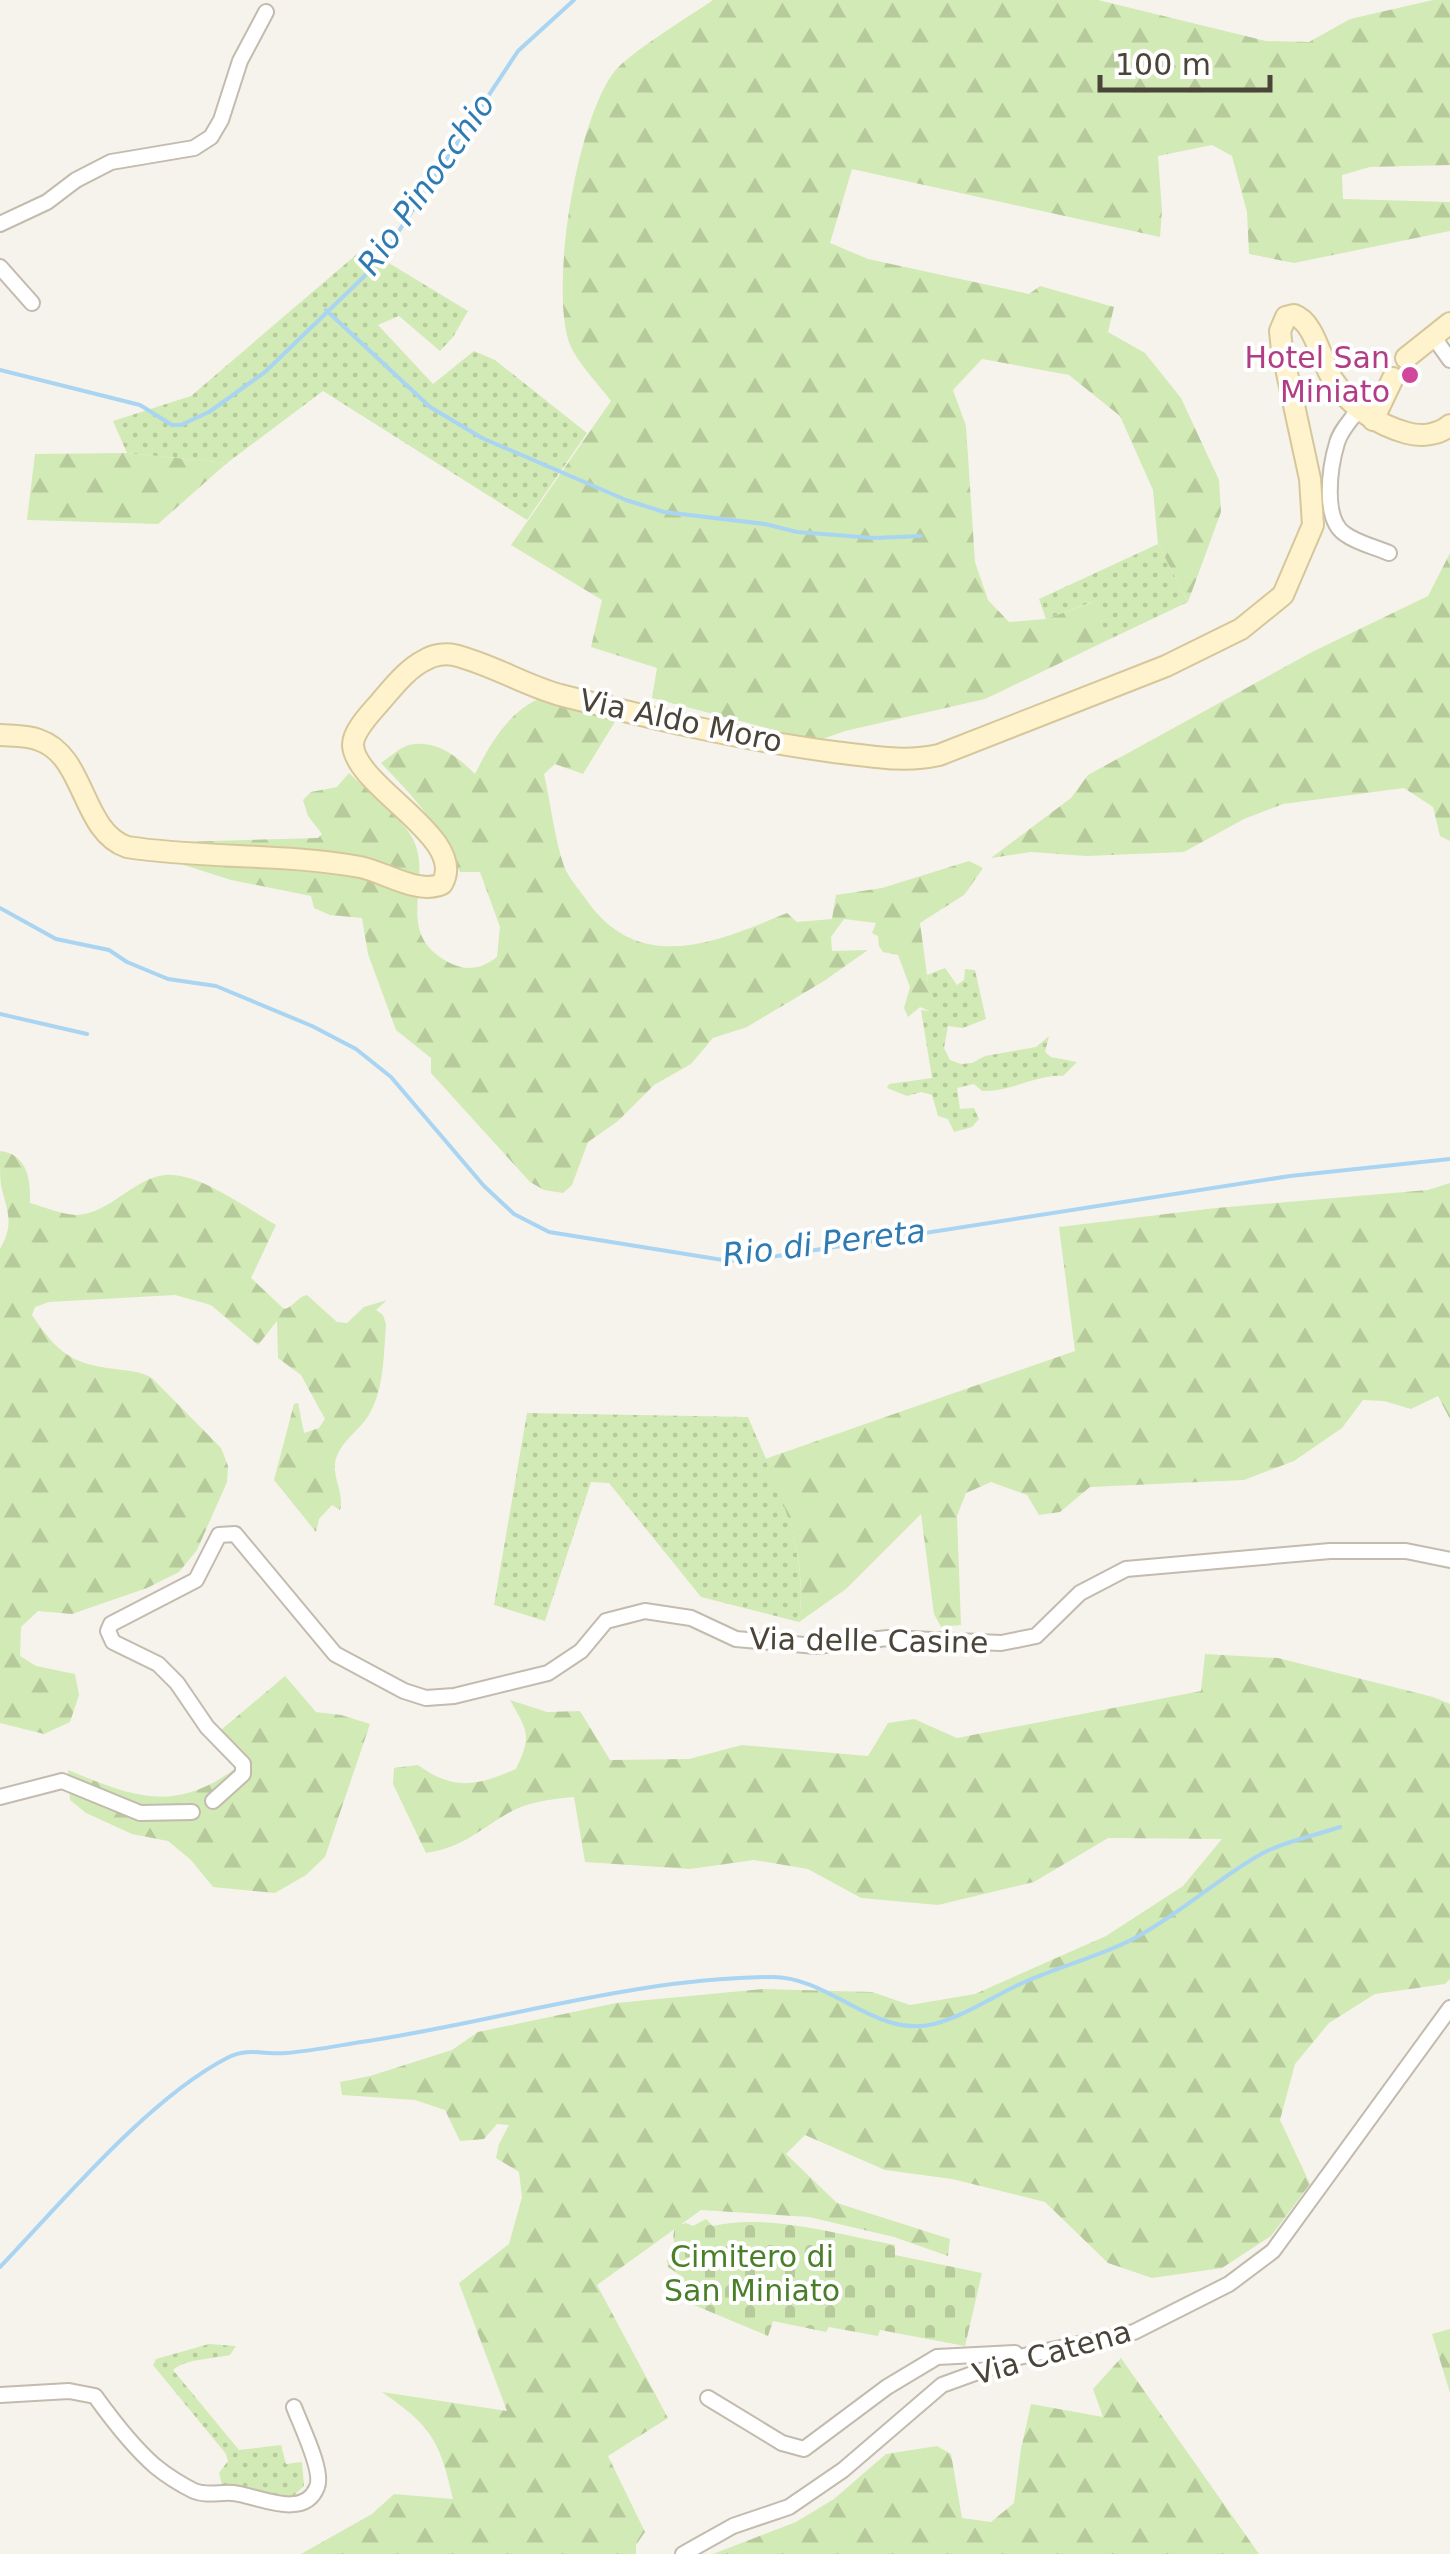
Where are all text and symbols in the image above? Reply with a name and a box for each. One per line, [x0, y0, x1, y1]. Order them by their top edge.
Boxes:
scale bar [1100, 30, 1270, 92]
text: 100 m [1115, 47, 1211, 82]
water label: Rio Pinocchio [349, 86, 503, 282]
place label: Hotel San Miniato [1245, 340, 1390, 409]
marker: Hotel San Miniato [1399, 364, 1421, 386]
street label: Via Aldo Moro [577, 682, 786, 759]
water label: Rio di Pereta [720, 1212, 928, 1274]
street label: Via delle Casine [749, 1621, 989, 1660]
park label: Cimitero di San Miniato [664, 2239, 840, 2308]
street label: Via Catena [969, 2313, 1135, 2392]

